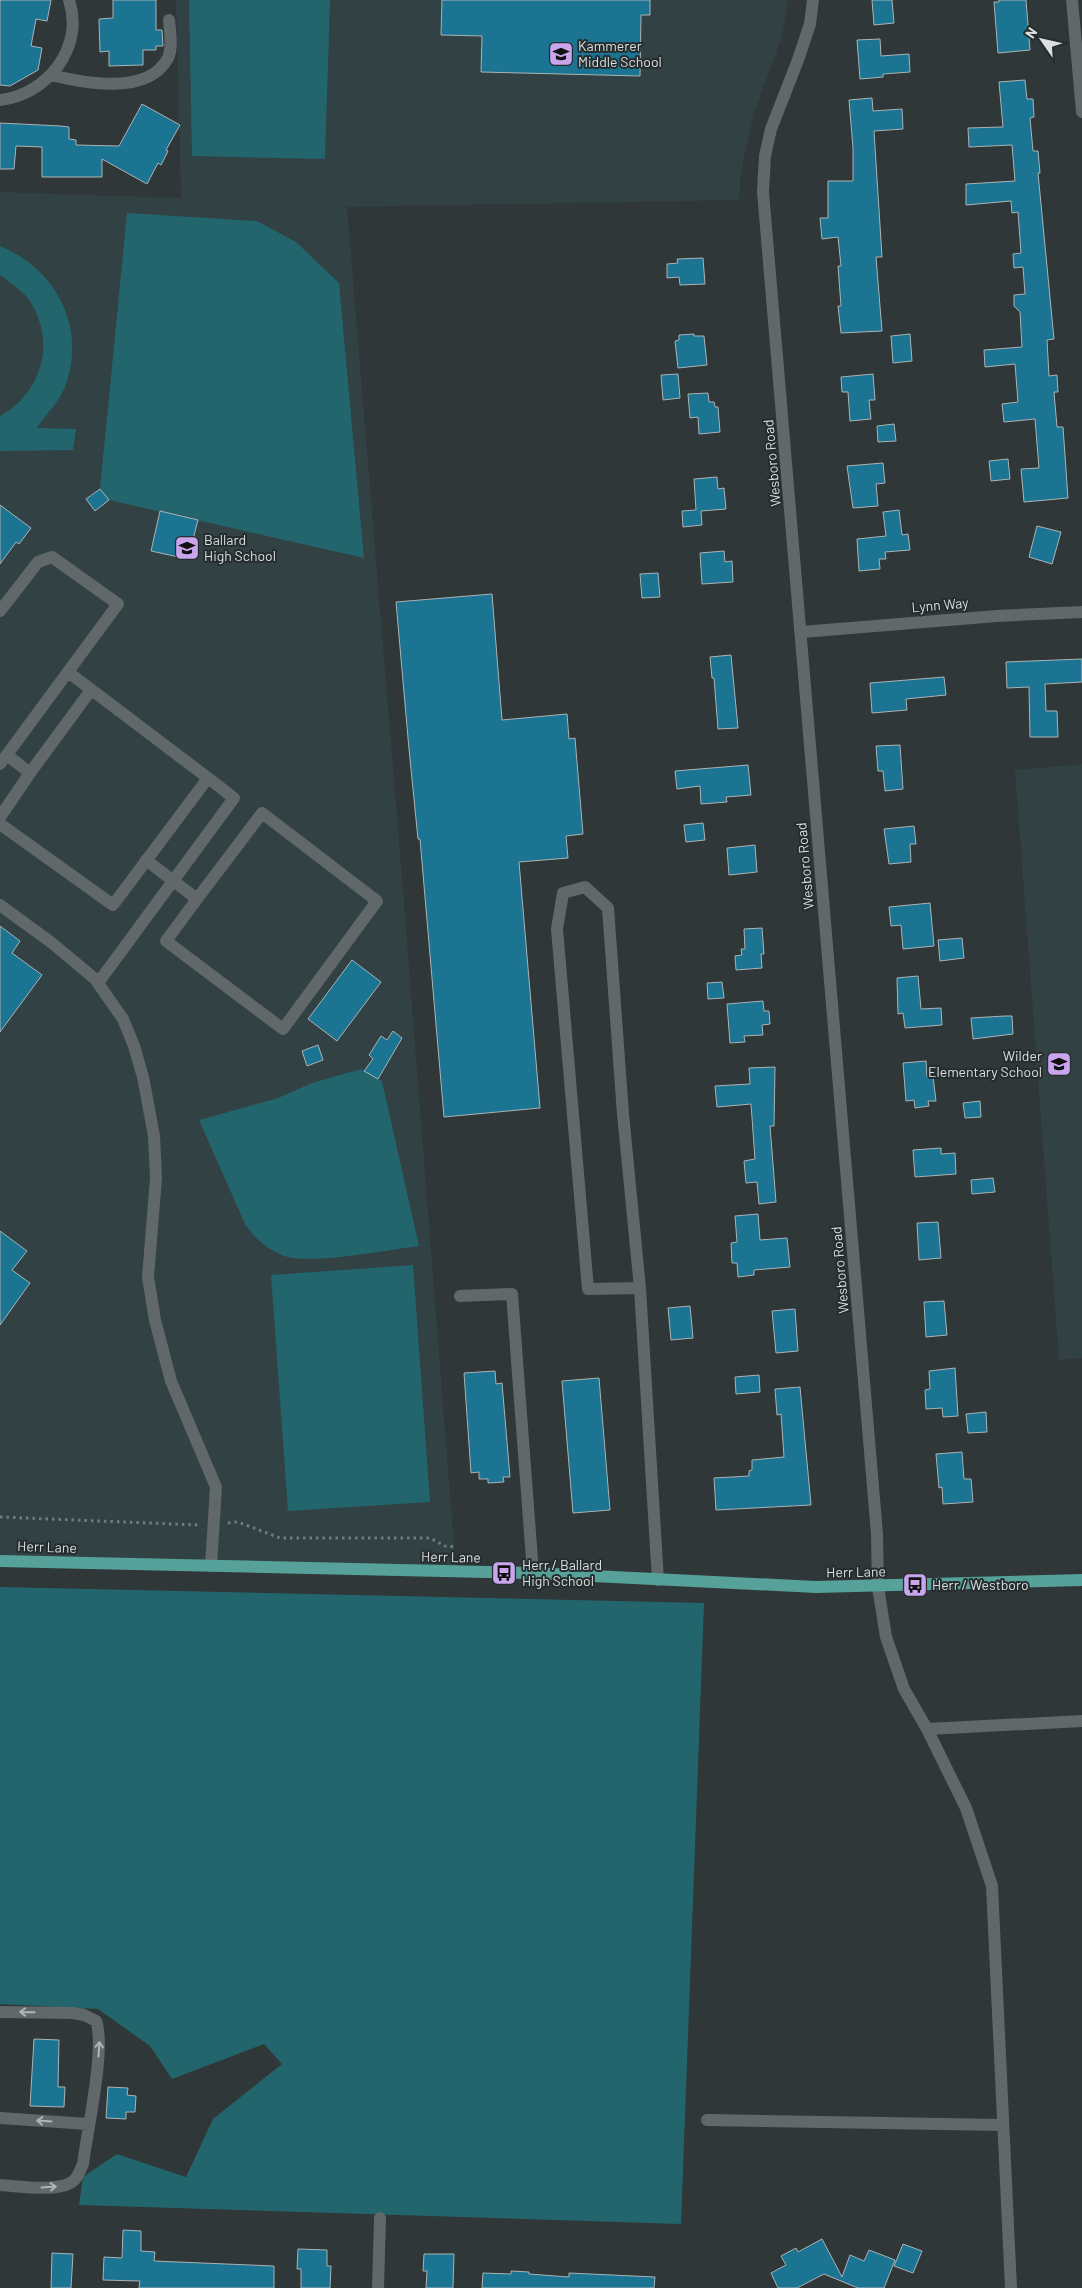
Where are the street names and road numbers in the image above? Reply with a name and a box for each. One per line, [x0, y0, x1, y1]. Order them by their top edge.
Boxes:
street label: Wesboro Road [759, 419, 784, 507]
street label: Lynn Way [911, 593, 970, 615]
street label: Wesboro Road [792, 822, 817, 910]
street label: Wesboro Road [827, 1226, 852, 1314]
street label: Herr Lane [17, 1537, 77, 1556]
street label: Herr Lane [421, 1547, 481, 1566]
street label: Herr Lane [826, 1562, 886, 1581]

